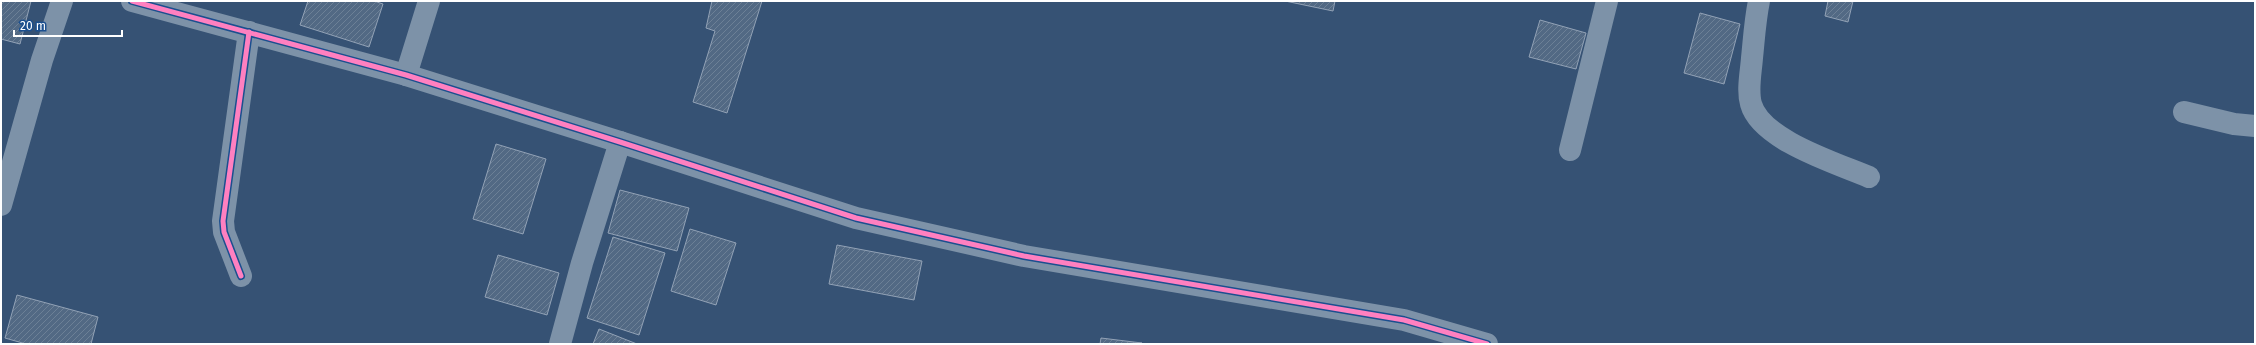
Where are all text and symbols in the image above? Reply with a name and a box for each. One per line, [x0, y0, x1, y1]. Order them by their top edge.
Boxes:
scale bar [14, 12, 122, 38]
text: 20 m [20, 19, 46, 33]

